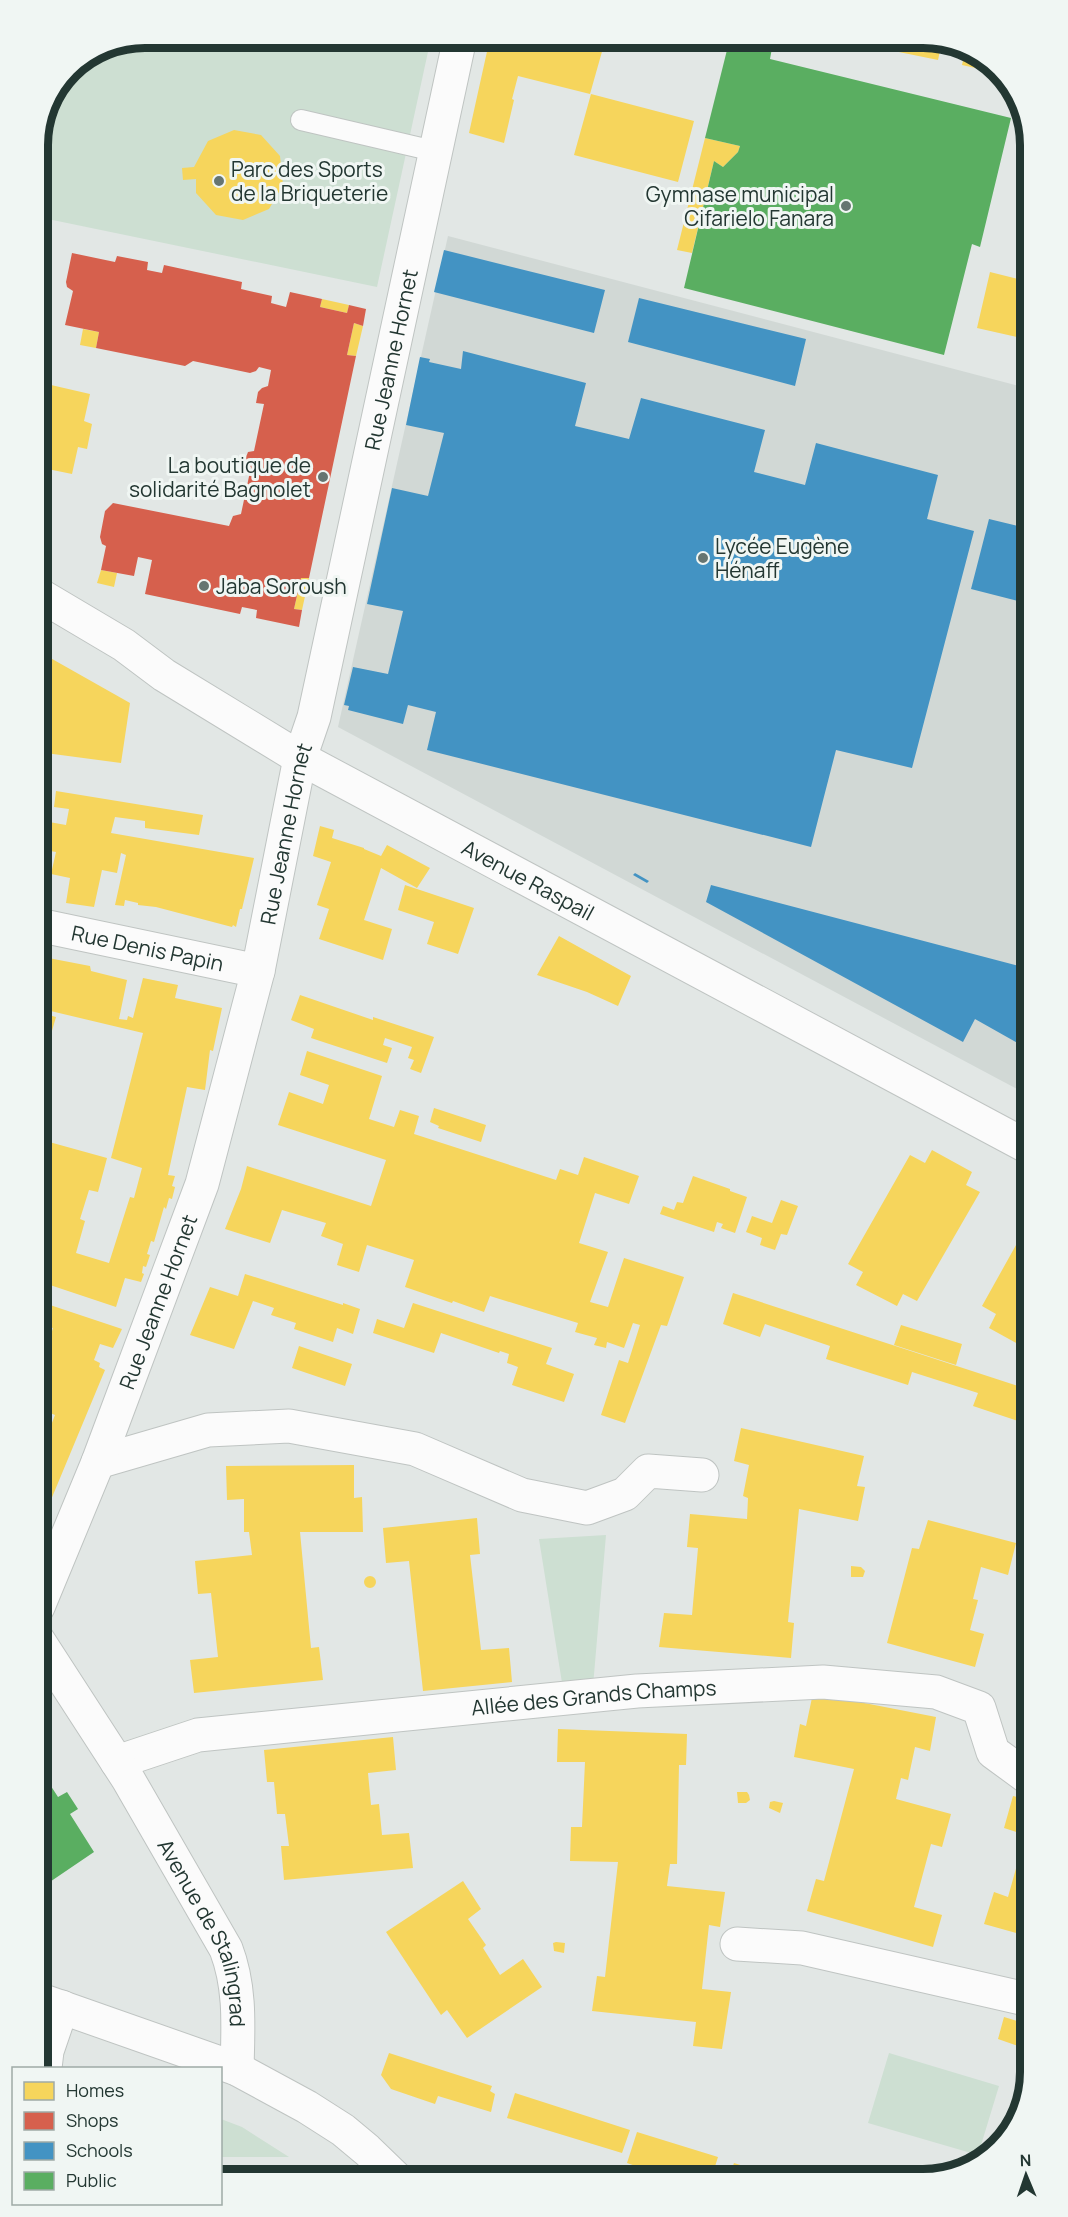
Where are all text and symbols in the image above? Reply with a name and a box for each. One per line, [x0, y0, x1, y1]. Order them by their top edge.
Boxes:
place label: Parc des Sports de la Briqueterie [231, 155, 388, 207]
marker: Parc des Sports de la Briqueterie [212, 174, 226, 188]
place label: Gymnase municipal Cifarielo Fanara [646, 180, 834, 232]
marker: Gymnase municipal Cifarielo Fanara [839, 199, 853, 213]
street label: Rue Jeanne Hornet [358, 266, 424, 453]
place label: La boutique de solidarité Bagnolet [129, 451, 311, 503]
marker: La boutique de solidarité Bagnolet [316, 470, 330, 484]
place label: Lycée Eugène Hénaff [715, 532, 849, 584]
marker: Lycée Eugène Hénaff [696, 551, 710, 565]
place label: Jaba Soroush [216, 572, 347, 600]
marker: Jaba Soroush [197, 579, 211, 593]
street label: Rue Jeanne Hornet [254, 739, 318, 927]
street label: Avenue Raspail [457, 833, 599, 927]
street label: Rue Denis Papin [69, 918, 226, 977]
street label: Rue Jeanne Hornet [112, 1210, 203, 1393]
street label: Allée des Grands Champs [470, 1673, 717, 1722]
street label: Avenue de Stalingrad [151, 1834, 252, 2027]
legend [12, 2067, 222, 2205]
text: Homes [66, 2078, 124, 2102]
text: Shops [66, 2108, 118, 2132]
text: Schools [66, 2138, 133, 2162]
north arrow [996, 2145, 1056, 2205]
text: N [1019, 2149, 1032, 2171]
text: Public [66, 2168, 117, 2192]

